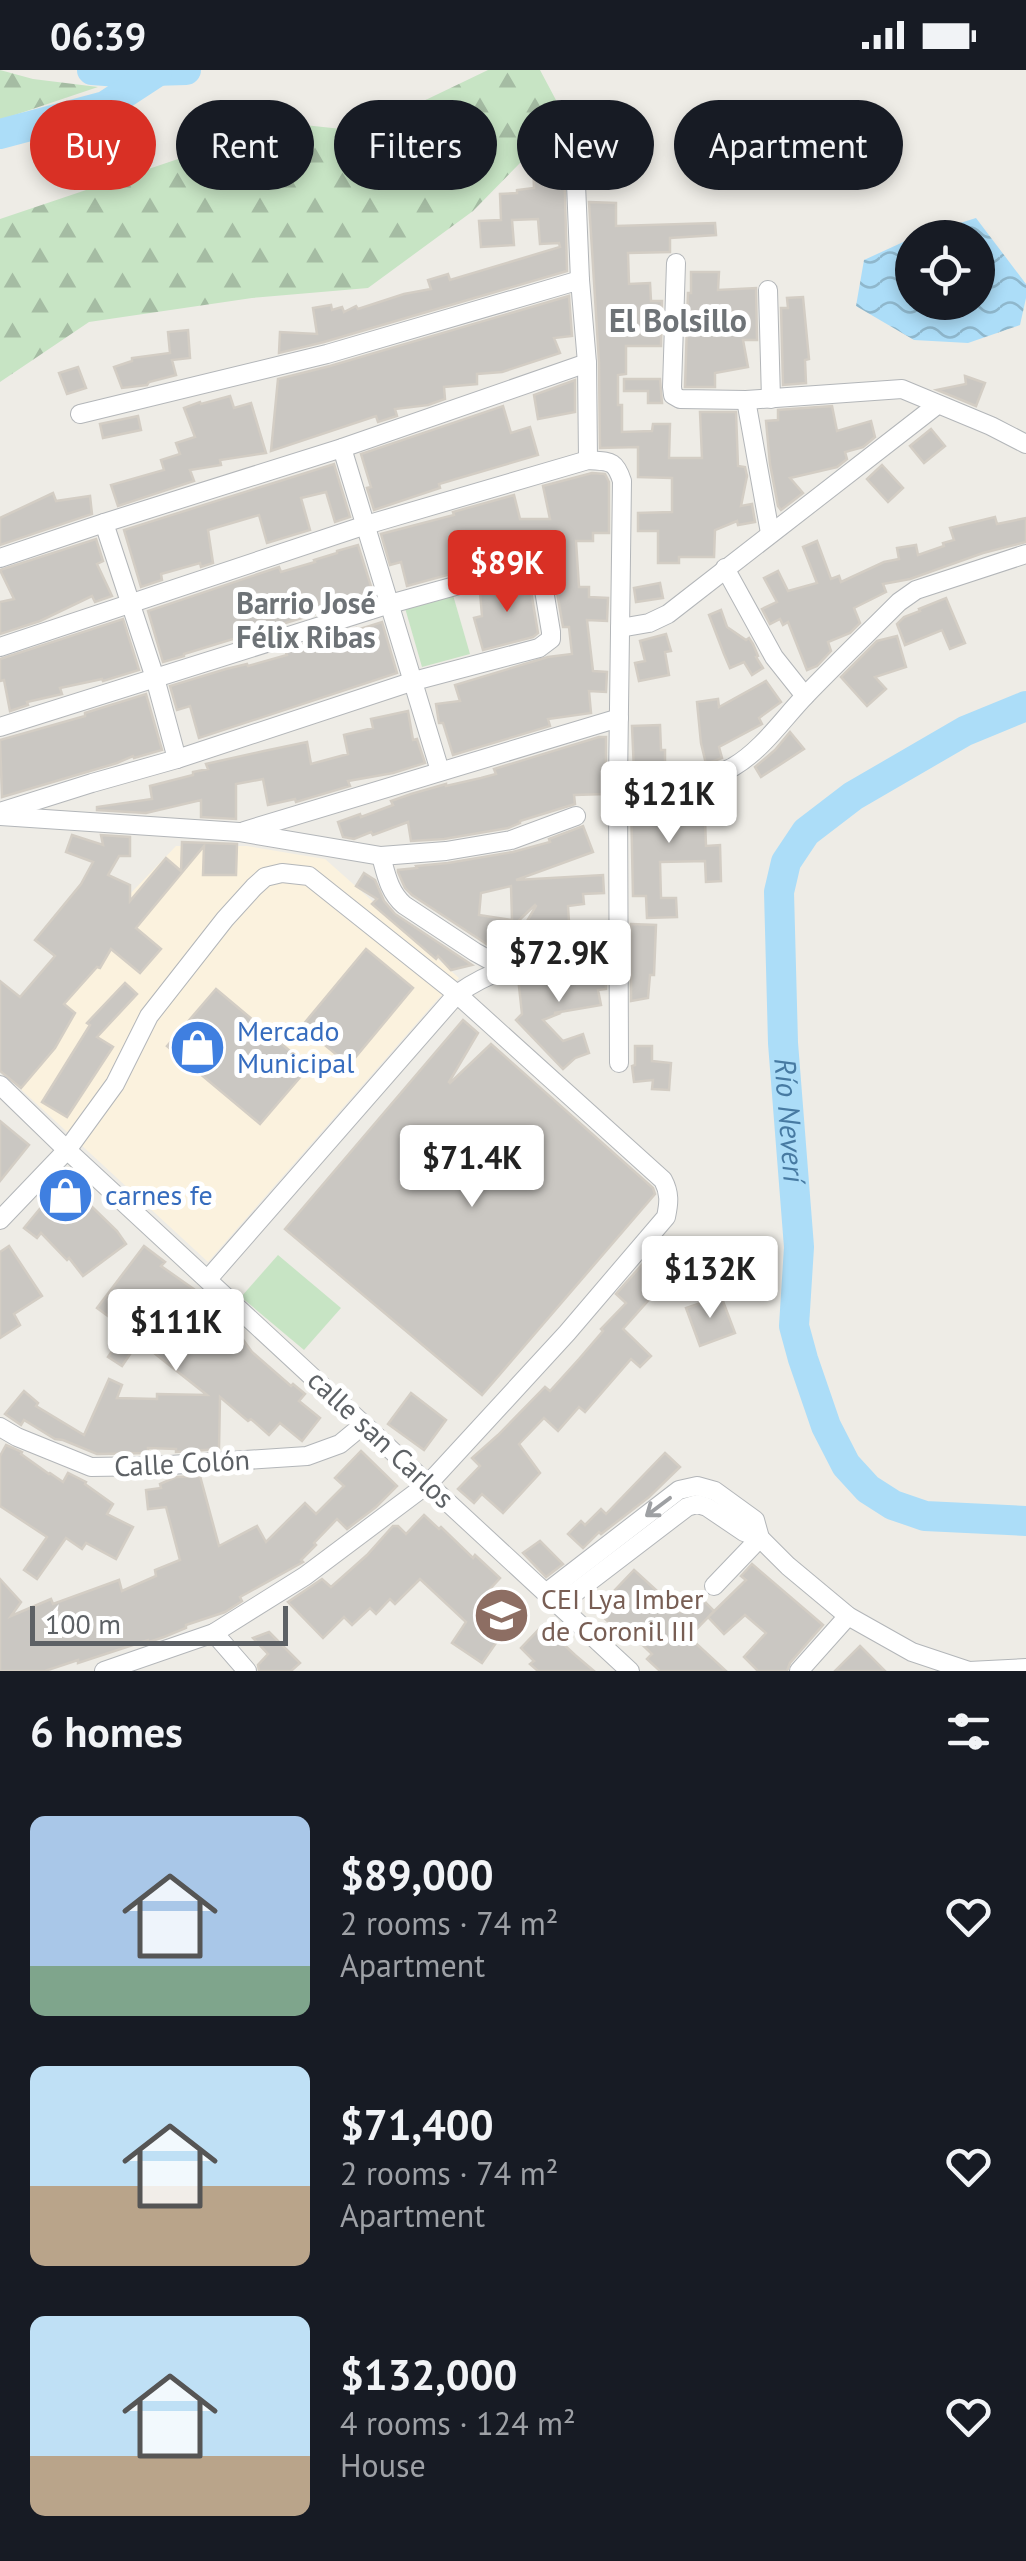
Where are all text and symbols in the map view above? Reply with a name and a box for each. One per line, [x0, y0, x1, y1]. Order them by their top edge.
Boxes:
text: 06:39 [50, 11, 146, 60]
chip: Buy [30, 100, 156, 190]
chip: Rent [176, 100, 314, 190]
chip: Filters [334, 100, 497, 190]
chip: New [517, 100, 654, 190]
chip: Apartment [674, 100, 903, 190]
map controls [895, 220, 995, 320]
button: locate [895, 220, 995, 320]
district label: El Bolsillo [609, 299, 747, 341]
pin: $89K [448, 530, 566, 615]
text: $89K [470, 541, 544, 583]
district label: Barrio José Félix Ribas [236, 583, 376, 656]
pin: $121K [599, 761, 739, 846]
text: $121K [623, 772, 715, 814]
pin: $72.9K [478, 920, 640, 1005]
text: $72.9K [509, 931, 609, 973]
place label: Mercado Municipal [237, 1012, 354, 1081]
shop icon: Mercado Municipal [168, 1017, 228, 1077]
water label: Río Neverí [766, 1056, 815, 1187]
pin: $71.4K [391, 1125, 553, 1210]
text: $71.4K [422, 1136, 522, 1178]
shop icon: carnes fe [36, 1165, 96, 1225]
place label: carnes fe [105, 1176, 213, 1213]
pin: $132K [640, 1236, 780, 1321]
text: $132K [664, 1247, 756, 1289]
pin: $111K [106, 1289, 246, 1374]
text: $111K [130, 1300, 222, 1342]
street label: calle san Carlos [300, 1361, 462, 1516]
street label: Calle Colón [113, 1440, 251, 1485]
one-way arrow [645, 1495, 671, 1517]
place label: CEI Lya Imber de Coronil III [541, 1580, 704, 1649]
school or university icon: CEI Lya Imber de Coronil III [472, 1585, 532, 1645]
scale bar [30, 1601, 288, 1646]
text: 100 m [45, 1605, 121, 1642]
text: 6 homes [30, 1704, 183, 1759]
icon: filters [941, 1704, 996, 1759]
text: $89,000 [340, 1847, 493, 1902]
icon: home [110, 1856, 230, 1976]
icon: heart [941, 1889, 996, 1944]
text: 2 rooms · 74 m² [340, 1902, 558, 1944]
text: Apartment [340, 1944, 485, 1986]
text: $71,400 [340, 2097, 493, 2152]
icon: home [110, 2106, 230, 2226]
icon: heart [941, 2139, 996, 2194]
text: 2 rooms · 74 m² [340, 2152, 558, 2194]
text: Apartment [340, 2194, 485, 2236]
text: $132,000 [340, 2347, 517, 2402]
icon: home [110, 2356, 230, 2476]
icon: heart [941, 2389, 996, 2444]
text: 4 rooms · 124 m² [340, 2402, 576, 2444]
text: House [340, 2444, 426, 2486]

